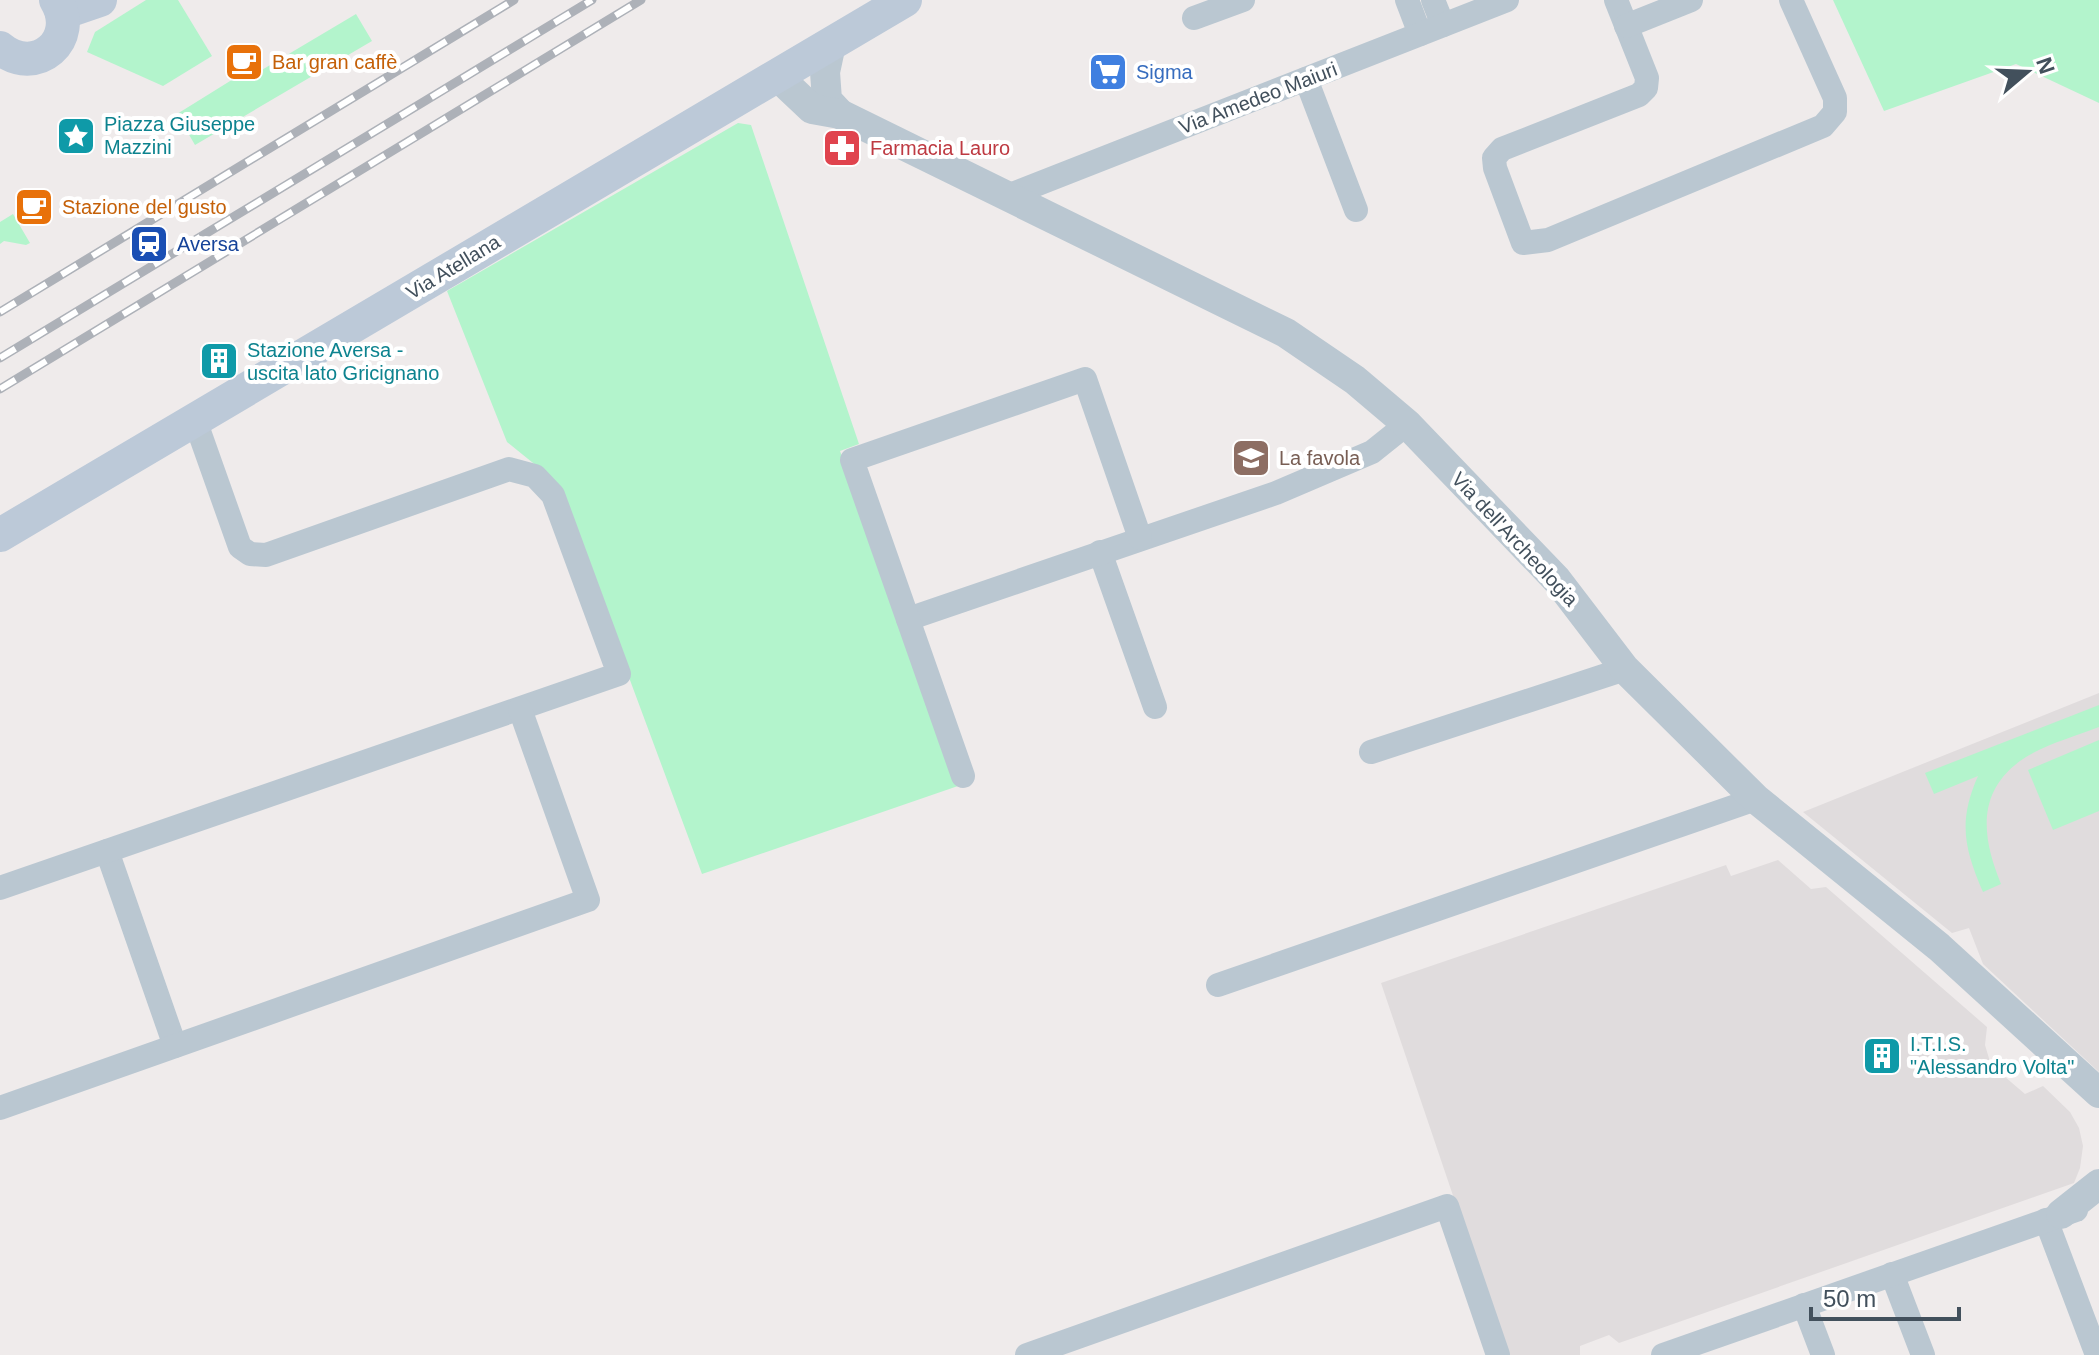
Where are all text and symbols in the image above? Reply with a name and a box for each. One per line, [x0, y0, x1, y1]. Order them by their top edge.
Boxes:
north arrow [1987, 32, 2067, 112]
cafe icon: Bar gran caffè [223, 41, 265, 83]
place label: Bar gran caffè [272, 51, 397, 73]
supermarket icon: Sigma [1087, 51, 1129, 93]
text: N [2031, 54, 2060, 77]
street label: Via Amedeo Maiuri [1176, 58, 1340, 138]
place label: Sigma [1136, 61, 1194, 83]
place label: Piazza Giuseppe Mazzini [104, 113, 255, 158]
place icon: Piazza Giuseppe Mazzini [55, 115, 97, 157]
pharmacy icon: Farmacia Lauro [821, 127, 863, 169]
place label: Farmacia Lauro [870, 137, 1010, 159]
cafe icon: Stazione del gusto [13, 186, 55, 228]
place label: Stazione del gusto [62, 196, 227, 218]
station icon: Aversa [128, 223, 170, 265]
street label: Via Atellana [402, 230, 505, 304]
place label: Aversa [177, 233, 240, 255]
place label: Stazione Aversa - uscita lato Gricignano [247, 339, 439, 384]
building icon: Stazione Aversa - uscita lato Gricignano [198, 340, 240, 382]
school or university icon: La favola [1230, 437, 1272, 479]
place label: La favola [1279, 447, 1361, 469]
street label: Via dell'Archeologia [1447, 468, 1583, 611]
place label: I.T.I.S. "Alessandro Volta" [1910, 1033, 2074, 1078]
building icon: I.T.I.S. "Alessandro Volta" [1861, 1035, 1903, 1077]
scale bar [1811, 1271, 1959, 1321]
text: 50 m [1823, 1285, 1876, 1312]

